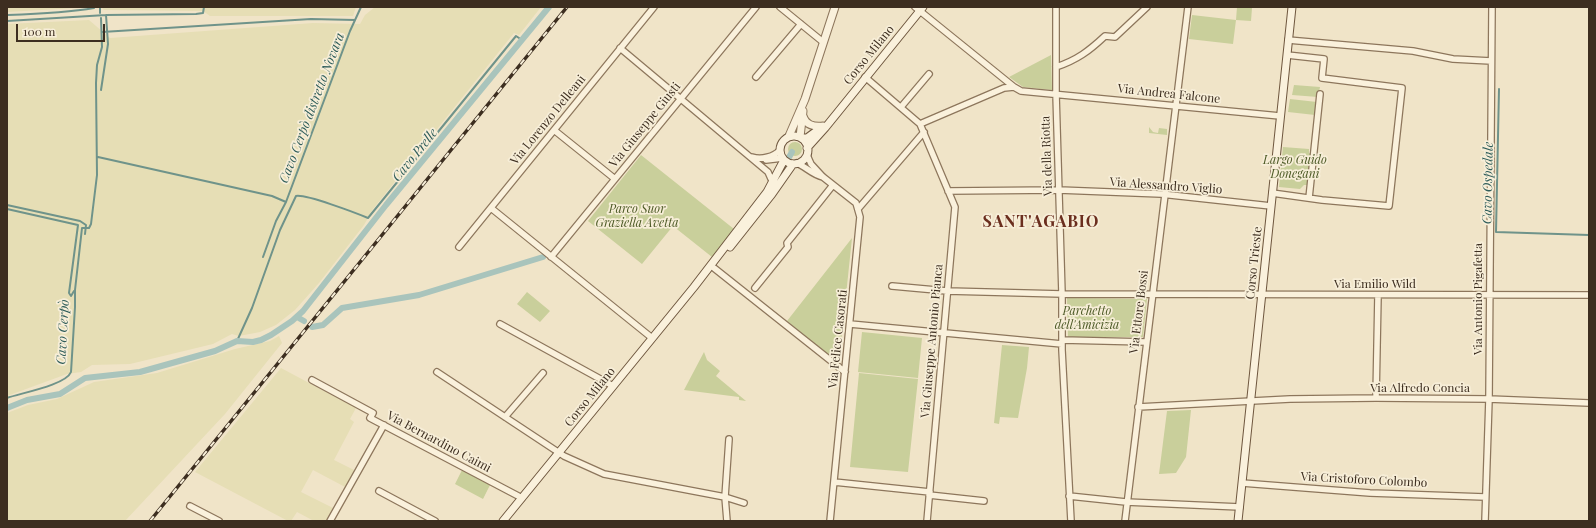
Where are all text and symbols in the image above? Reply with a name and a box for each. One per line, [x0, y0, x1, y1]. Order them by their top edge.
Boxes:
scale bar [18, 16, 107, 42]
street label: Corso Milano [841, 22, 897, 88]
text: 100 m [23, 23, 55, 39]
water label: Cavo Cerpò distretto Novara [276, 31, 348, 185]
street label: Via Lorenzo Delleani [507, 72, 589, 168]
street label: Via Giuseppe Giusti [606, 80, 684, 170]
street label: Via Andrea Falcone [1117, 81, 1221, 107]
street label: Via della Riotta [1038, 116, 1056, 196]
water label: Cavo Prelle [389, 125, 441, 185]
water label: Cavo Ospedale [1479, 142, 1497, 224]
park label: Largo Guido Donegani [1263, 153, 1327, 181]
street label: Via Alessandro Viglio [1109, 175, 1223, 197]
park label: Parco Suor Graziella Avetta [595, 202, 679, 230]
district label: SANT'AGABIO [983, 212, 1099, 232]
street label: Corso Trieste [1243, 226, 1265, 300]
street label: Via Antonio Pigafetta [1471, 243, 1485, 355]
street label: Via Giuseppe Antonio Pianca [918, 263, 946, 419]
street label: Via Ettore Bossi [1127, 269, 1151, 355]
street label: Via Emilio Wild [1334, 277, 1416, 291]
street label: Via Felice Casorati [826, 289, 850, 389]
water label: Cavo Cerpò [53, 299, 73, 365]
park label: Parchetto dell'Amicizia [1055, 304, 1119, 332]
street label: Corso Milano [562, 364, 618, 430]
street label: Via Alfredo Concia [1370, 381, 1470, 395]
street label: Via Bernardino Caimi [384, 408, 494, 476]
street label: Via Cristoforo Colombo [1300, 469, 1428, 491]

